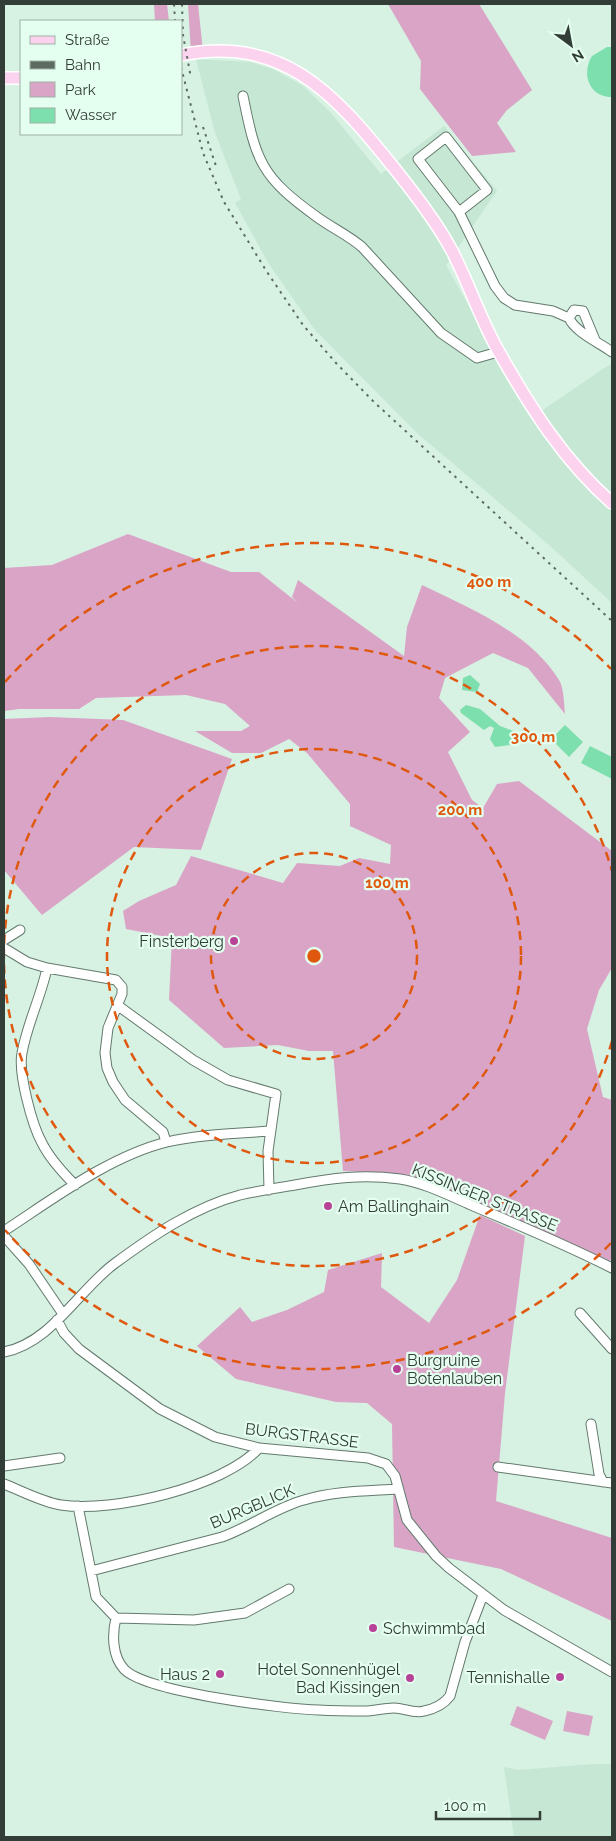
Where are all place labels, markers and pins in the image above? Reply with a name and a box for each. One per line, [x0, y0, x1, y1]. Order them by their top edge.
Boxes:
place label: Finsterberg [139, 932, 224, 951]
marker: Finsterberg [228, 935, 240, 947]
centre of rings [305, 947, 323, 965]
place label: Am Ballinghain [338, 1197, 449, 1216]
marker: Am Ballinghain [322, 1200, 334, 1212]
place label: Burgruine Botenlauben [407, 1351, 502, 1388]
marker: Burgruine Botenlauben [391, 1363, 403, 1375]
place label: Schwimmbad [383, 1619, 485, 1638]
marker: Schwimmbad [367, 1622, 379, 1634]
place label: Hotel Sonnenhügel Bad Kissingen [257, 1660, 401, 1697]
place label: Haus 2 [160, 1665, 210, 1684]
marker: Haus 2 [214, 1668, 226, 1680]
place label: Tennishalle [467, 1668, 550, 1687]
marker: Tennishalle [554, 1671, 566, 1683]
marker: Hotel Sonnenhügel Bad Kissingen [404, 1672, 416, 1684]

